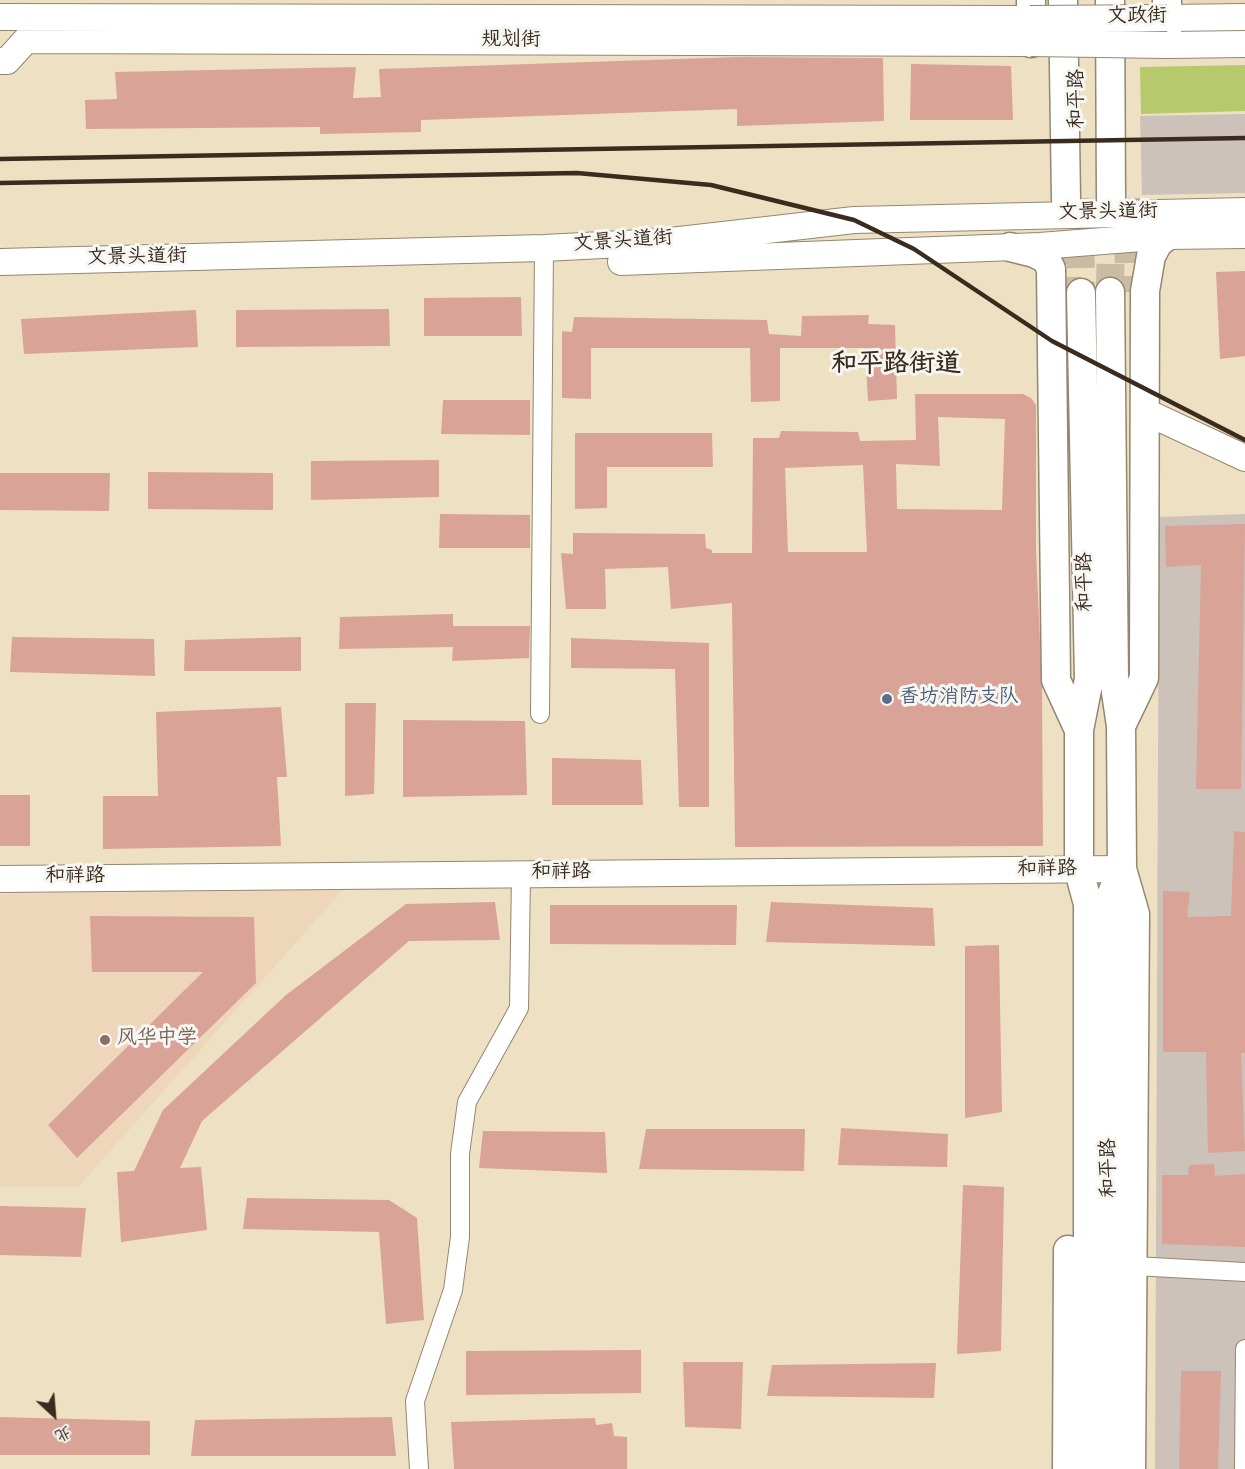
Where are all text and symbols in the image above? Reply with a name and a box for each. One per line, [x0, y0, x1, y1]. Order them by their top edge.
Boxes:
street label: 文政街 [1107, 6, 1167, 30]
street label: 规划街 [481, 30, 541, 54]
street label: 和平路 [1067, 69, 1091, 129]
street label: 文景头道街 [1058, 201, 1158, 227]
street label: 文景头道街 [572, 228, 674, 258]
street label: 文景头道街 [87, 246, 187, 272]
district label: 和平路街道 [831, 351, 961, 383]
street label: 和平路 [1074, 552, 1100, 612]
place label: 香坊消防支队 [899, 687, 1019, 711]
marker: 香坊消防支队 [880, 692, 894, 706]
street label: 和祥路 [1017, 858, 1077, 884]
street label: 和祥路 [531, 862, 591, 886]
street label: 和祥路 [45, 866, 105, 890]
place label: 风华中学 [117, 1028, 197, 1052]
marker: 风华中学 [98, 1033, 112, 1047]
street label: 和平路 [1098, 1138, 1124, 1198]
north arrow [24, 1385, 84, 1445]
text: 北 [51, 1420, 73, 1444]

